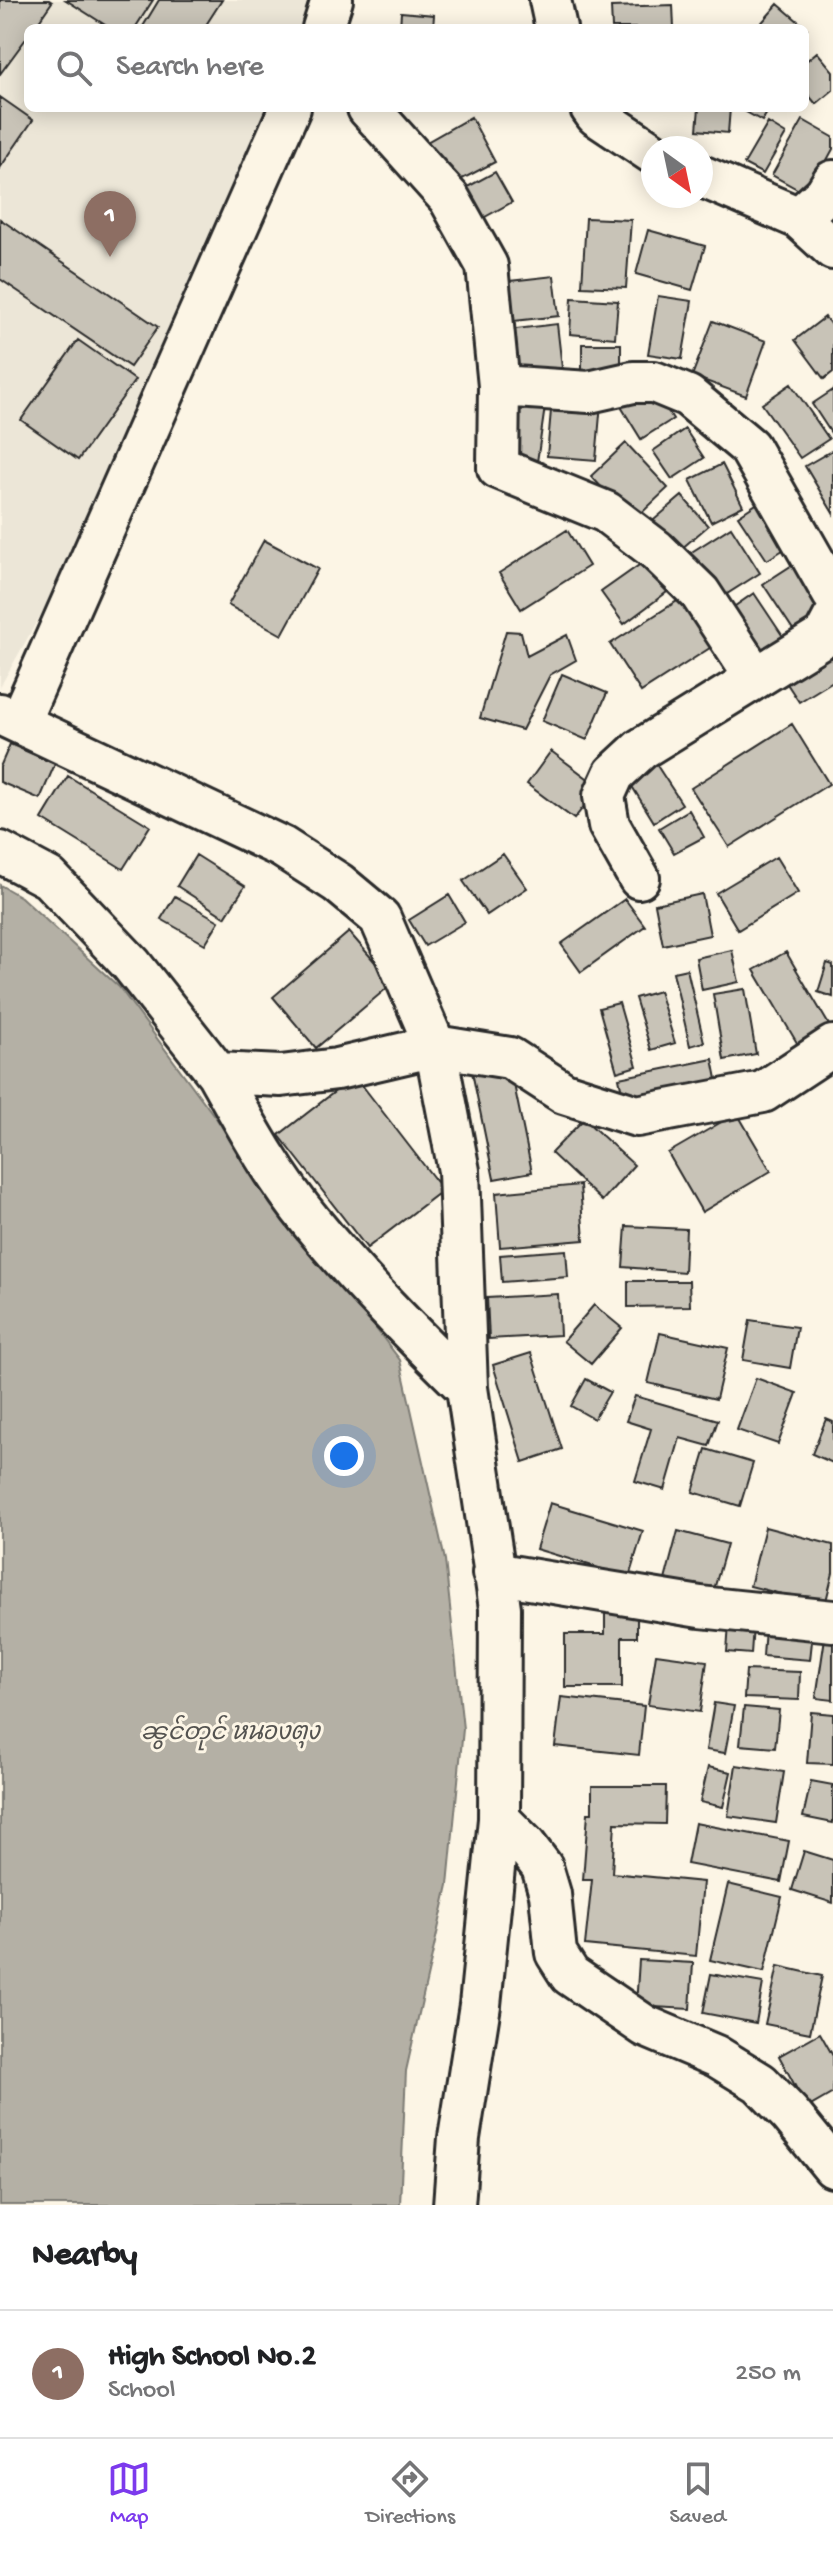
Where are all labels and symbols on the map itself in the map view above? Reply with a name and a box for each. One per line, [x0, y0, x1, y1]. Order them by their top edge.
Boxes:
north arrow [641, 136, 713, 208]
pin: 1 [84, 191, 136, 257]
your location [324, 1436, 364, 1476]
water label: ၼွင်တုင် หนองตุง [140, 1714, 321, 1751]

